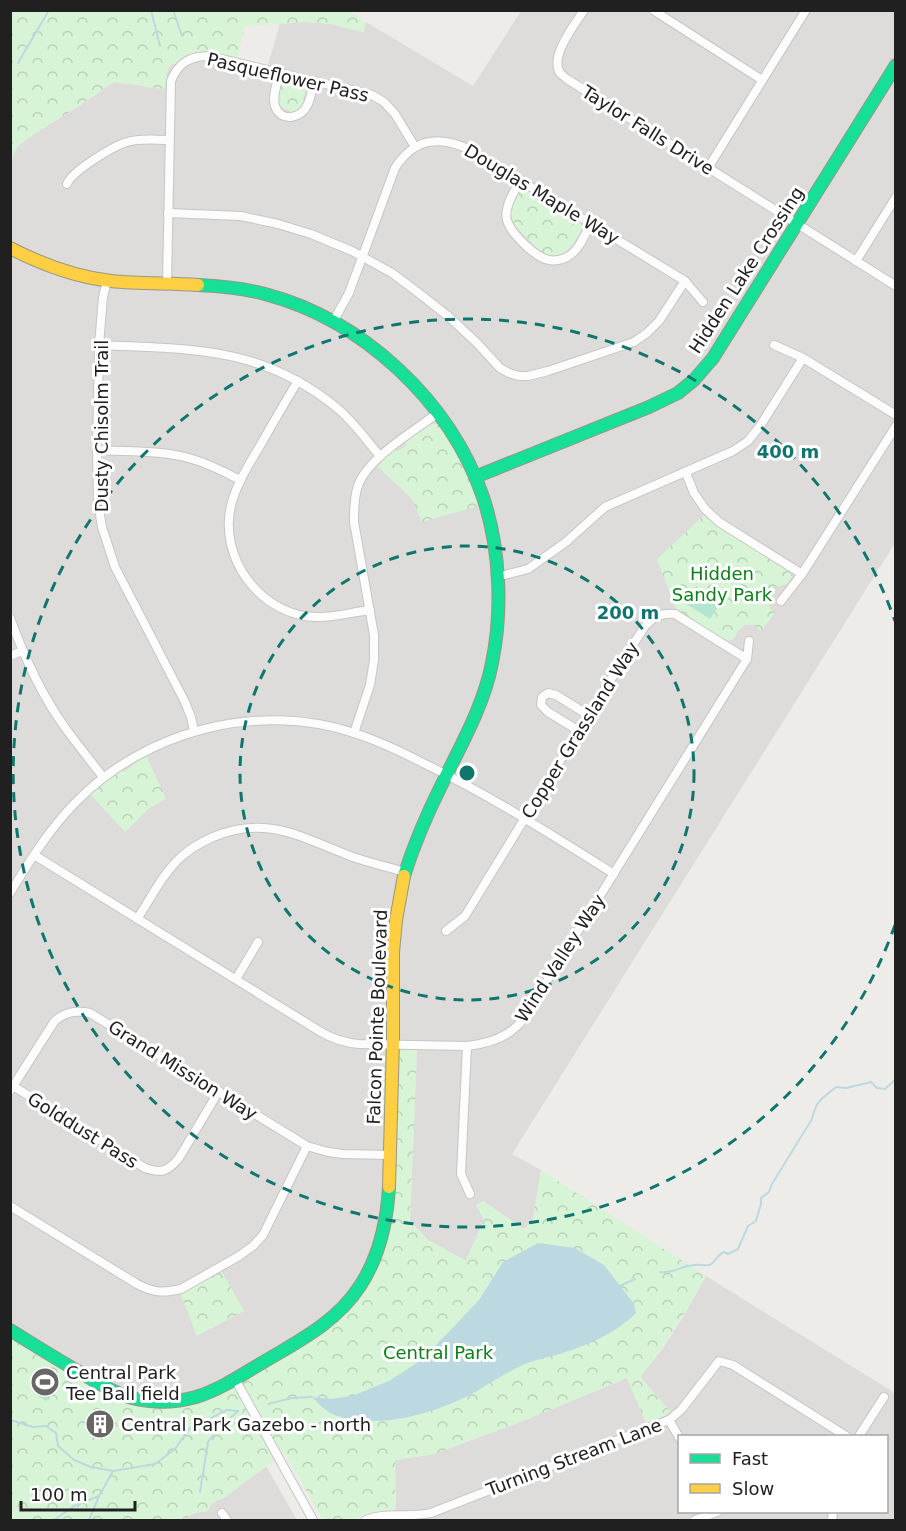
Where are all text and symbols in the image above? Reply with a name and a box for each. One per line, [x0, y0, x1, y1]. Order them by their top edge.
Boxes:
street label: Pasqueflower Pass [205, 48, 371, 106]
street label: Taylor Falls Drive [577, 80, 718, 179]
street label: Douglas Maple Way [461, 139, 624, 249]
street label: Hidden Lake Crossing [684, 183, 808, 357]
street label: Dusty Chisolm Trail [91, 340, 112, 512]
text: 400 m [757, 441, 819, 462]
park label: Hidden Sandy Park [672, 563, 773, 605]
text: 200 m [597, 602, 659, 623]
street label: Copper Grassland Way [517, 637, 643, 822]
centre of rings [457, 763, 477, 783]
street label: Wind Valley Way [511, 890, 609, 1026]
street label: Falcon Pointe Boulevard [363, 909, 391, 1125]
street label: Grand Mission Way [105, 1016, 262, 1125]
street label: Golddust Pass [24, 1088, 142, 1172]
park label: Central Park [383, 1342, 494, 1363]
place label: Central Park Tee Ball field [65, 1362, 180, 1404]
sports icon: Central Park Tee Ball field [29, 1366, 61, 1398]
building icon: Central Park Gazebo - north [84, 1408, 116, 1440]
place label: Central Park Gazebo - north [121, 1414, 371, 1435]
street label: Turning Stream Lane [482, 1414, 665, 1501]
legend [678, 1435, 888, 1513]
text: Fast [732, 1448, 768, 1469]
scale bar [21, 1474, 135, 1512]
text: Slow [732, 1478, 774, 1499]
text: 100 m [30, 1484, 88, 1505]

